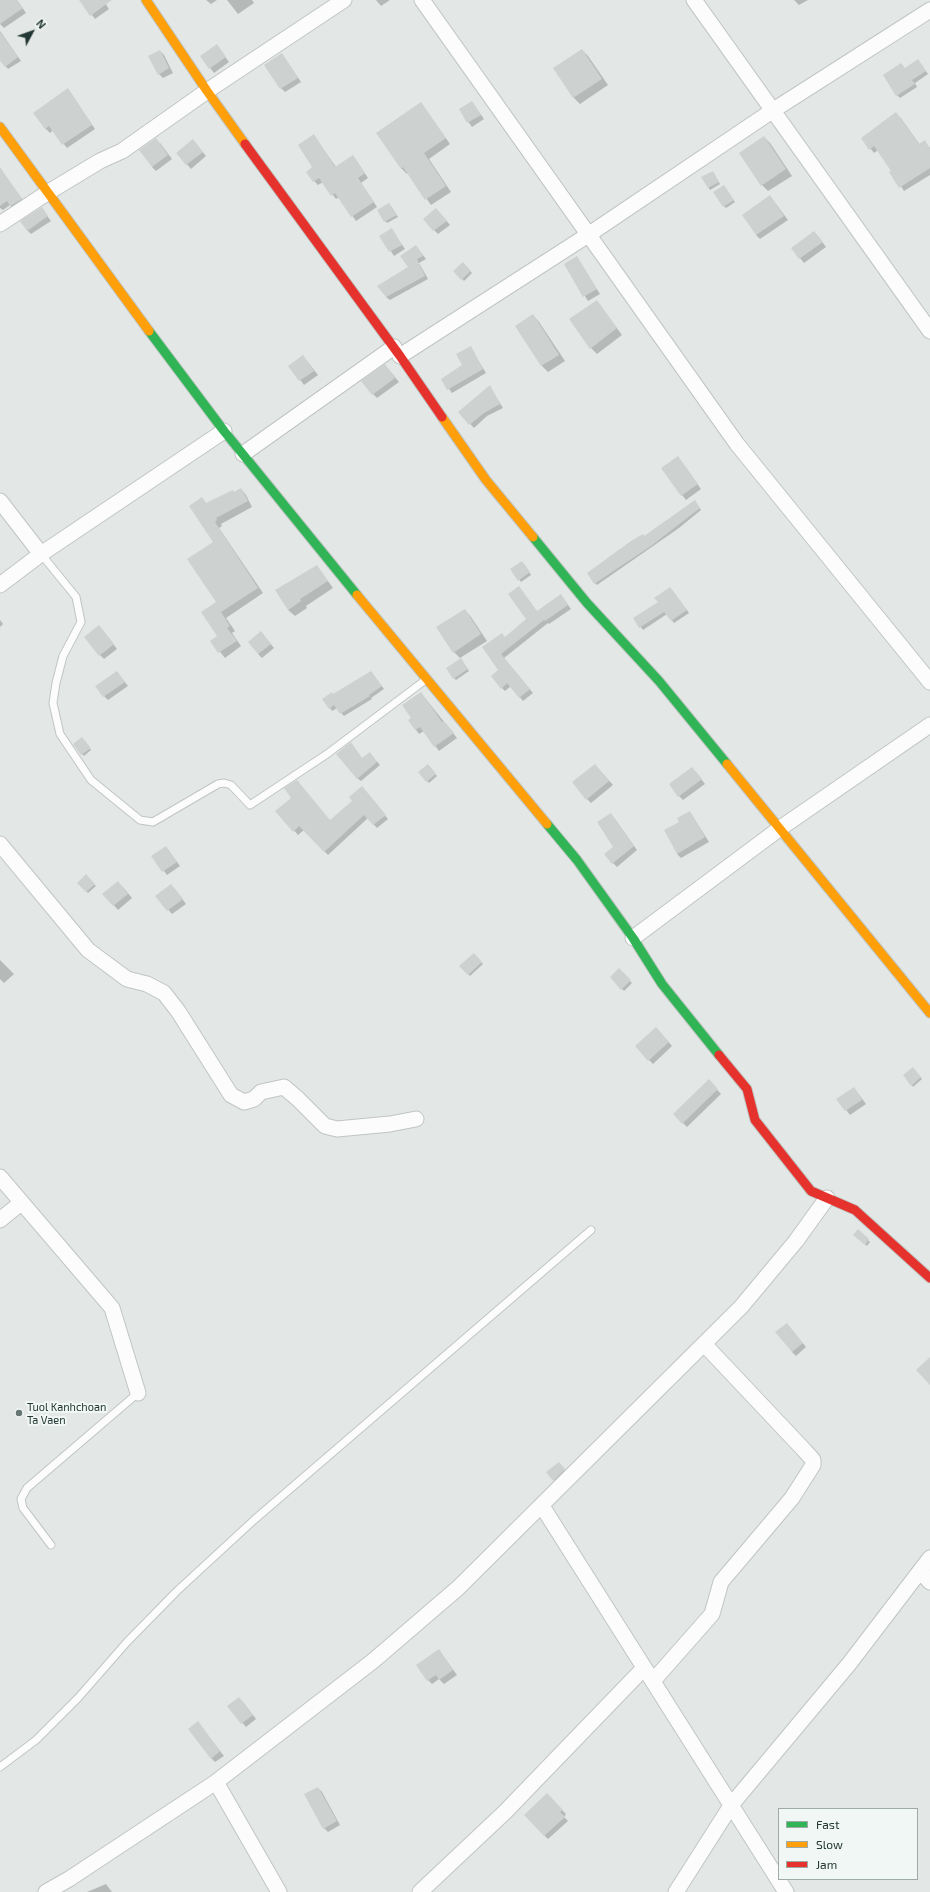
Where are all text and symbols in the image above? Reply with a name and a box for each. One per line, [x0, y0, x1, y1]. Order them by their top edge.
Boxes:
north arrow [12, 12, 52, 52]
text: N [34, 17, 49, 31]
place label: Tuol Kanhchoan Ta Vaen [27, 1400, 106, 1426]
marker: Tuol Kanhchoan Ta Vaen [14, 1408, 24, 1418]
legend [778, 1808, 918, 1880]
text: Fast [816, 1817, 839, 1831]
text: Slow [816, 1837, 843, 1851]
text: Jam [816, 1857, 837, 1871]

